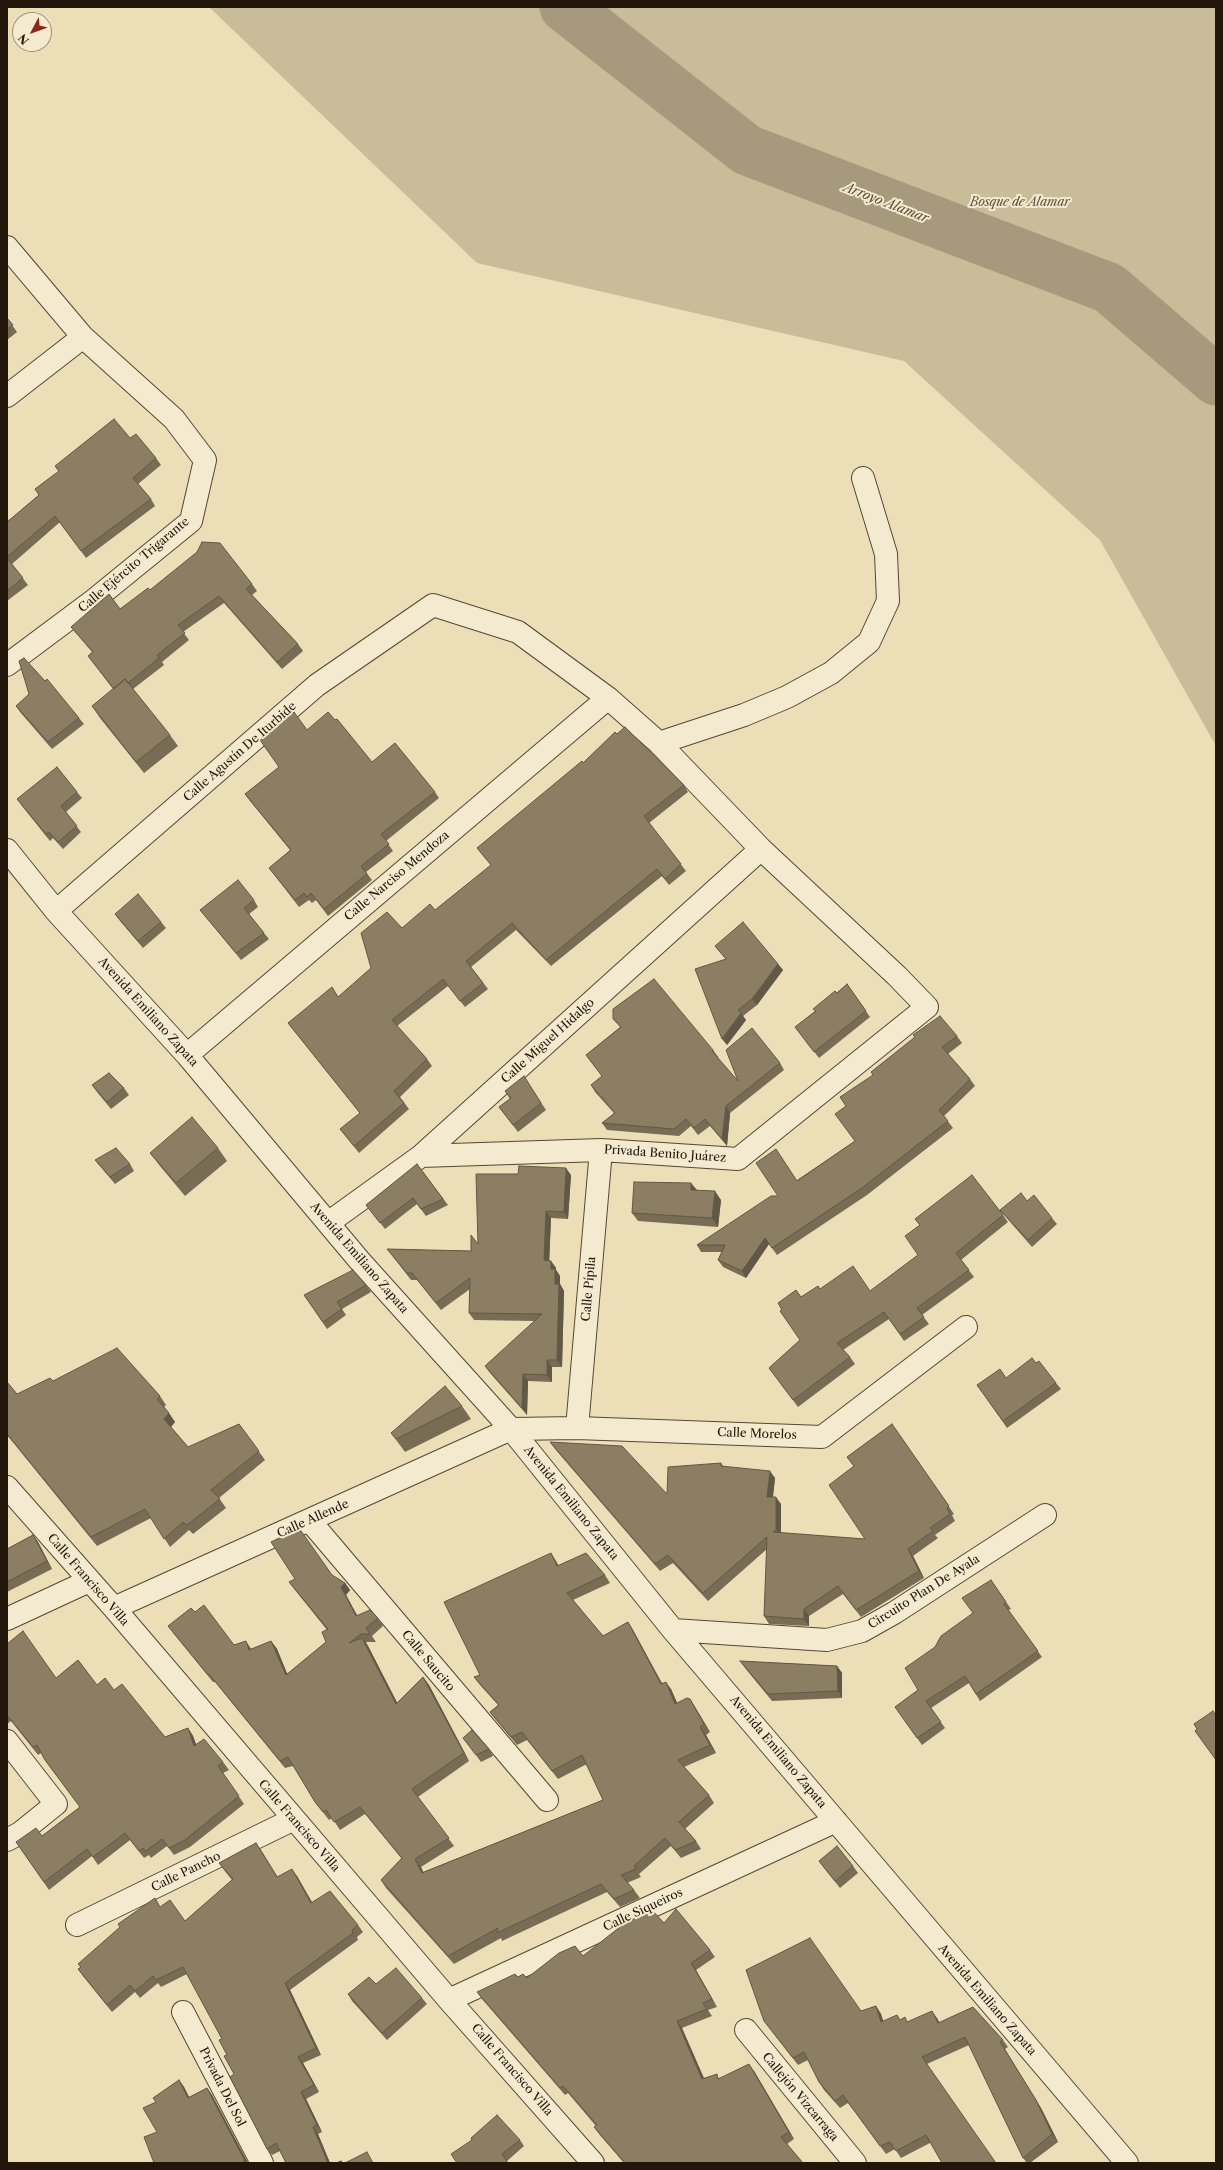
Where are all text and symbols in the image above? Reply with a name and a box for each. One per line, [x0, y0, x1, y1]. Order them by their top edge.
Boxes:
north arrow [12, 12, 52, 52]
text: N [15, 31, 32, 47]
water label: Arroyo Alamar [841, 180, 931, 226]
park label: Bosque de Alamar [970, 196, 1070, 210]
street label: Calle Ejército Trigarante [76, 514, 192, 616]
street label: Calle Agustín De Iturbide [181, 699, 299, 805]
street label: Calle Narciso Mendoza [342, 828, 452, 924]
street label: Avenida Emiliano Zapata [95, 954, 201, 1070]
street label: Calle Miguel Hidalgo [498, 995, 598, 1087]
street label: Privada Benito Juárez [603, 1143, 727, 1165]
street label: Avenida Emiliano Zapata [307, 1200, 411, 1316]
street label: Calle Pípila [579, 1256, 599, 1322]
street label: Calle Morelos [717, 1425, 797, 1443]
street label: Avenida Emiliano Zapata [521, 1443, 621, 1563]
street label: Calle Allende [275, 1497, 351, 1541]
street label: Calle Francisco Villa [44, 1531, 132, 1629]
street label: Circuito Plan De Ayala [866, 1552, 982, 1632]
street label: Calle Saucito [398, 1628, 458, 1694]
street label: Avenida Emiliano Zapata [727, 1693, 829, 1811]
street label: Calle Francisco Villa [255, 1777, 343, 1875]
street label: Calle Pancho [149, 1849, 223, 1895]
street label: Calle Siqueiros [601, 1885, 685, 1935]
street label: Avenida Emiliano Zapata [935, 1942, 1039, 2058]
street label: Calle Francisco Villa [468, 2021, 556, 2119]
street label: Privada Del Sol [196, 2045, 248, 2129]
street label: Callejón Vizcarraga [759, 2050, 841, 2144]

